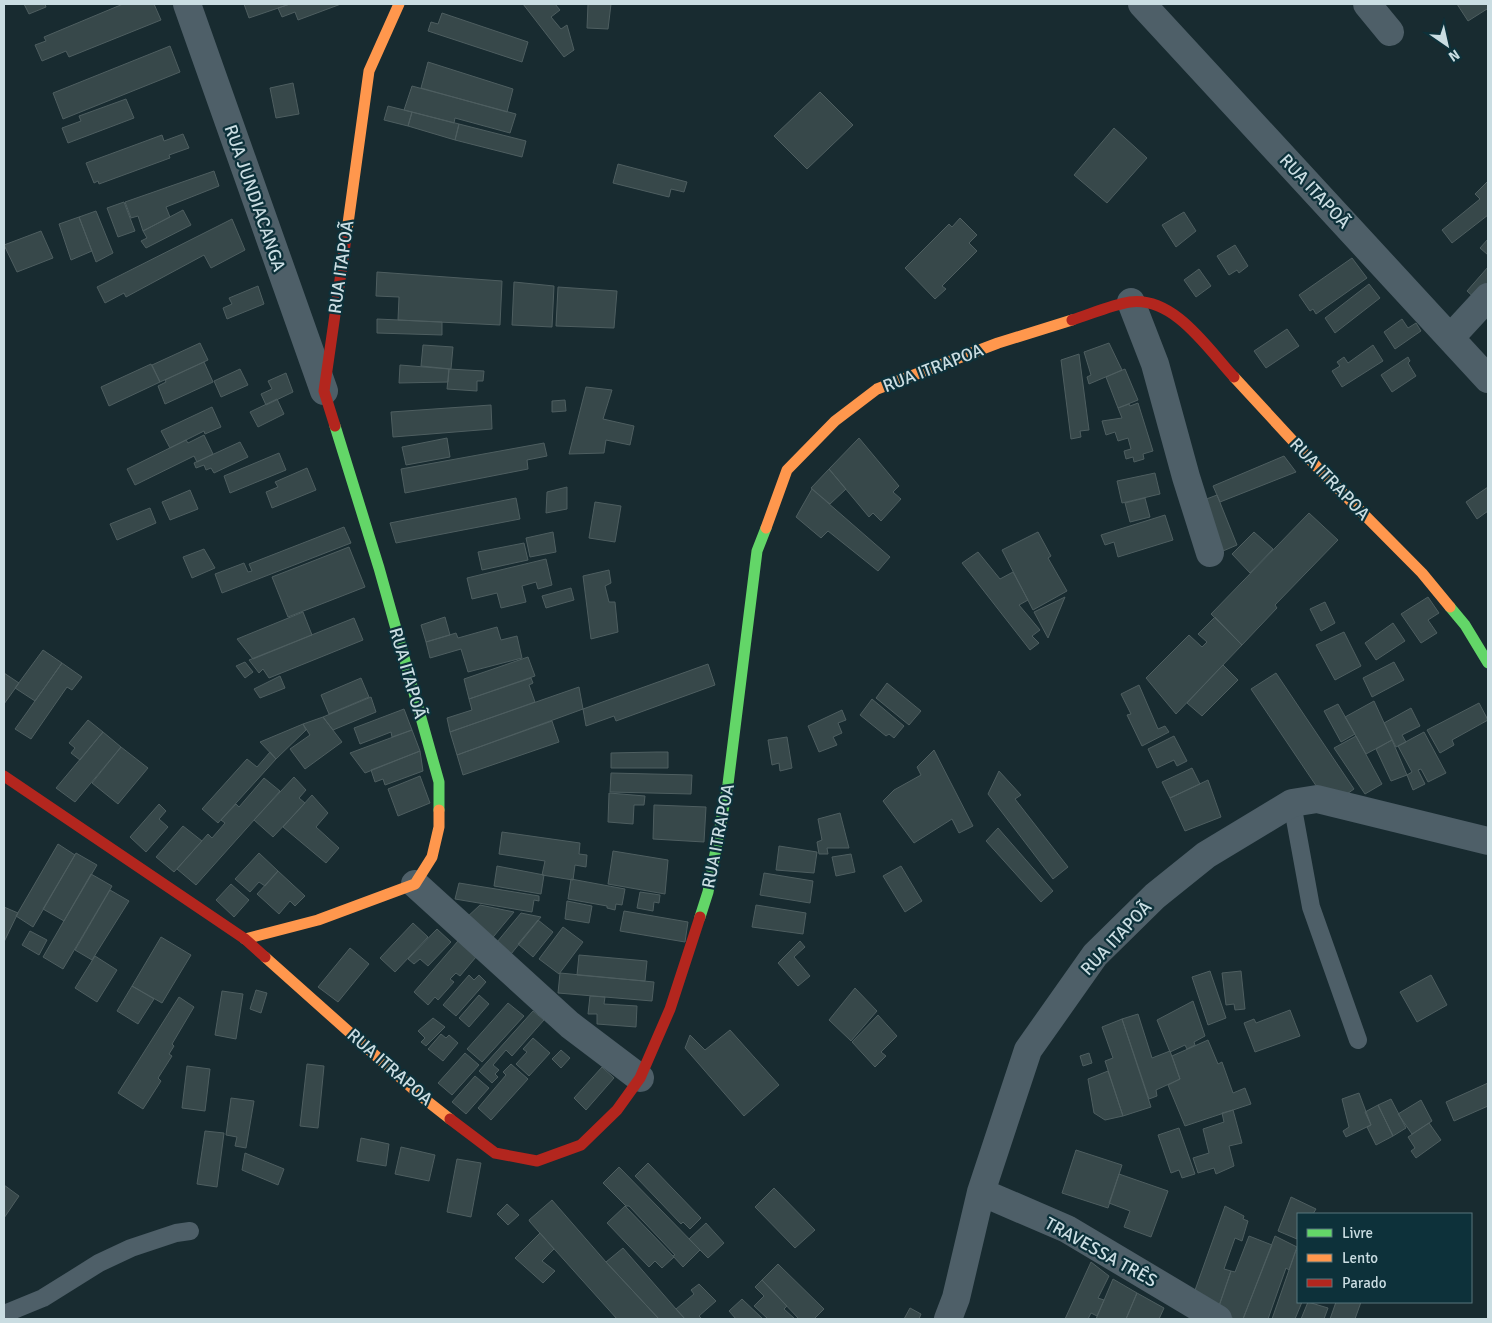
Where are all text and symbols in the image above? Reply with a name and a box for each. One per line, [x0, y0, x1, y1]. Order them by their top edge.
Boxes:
north arrow [1422, 20, 1472, 70]
text: N [1445, 46, 1463, 65]
street label: RUA JUNDIACANGA [220, 122, 290, 274]
street label: RUA ITAPOÃ [1275, 149, 1355, 233]
street label: RUA ITAPOÃ [324, 219, 358, 315]
street label: RUA ITRAPOA [880, 339, 986, 397]
street label: RUA ITRAPOA [1285, 433, 1375, 525]
street label: RUA ITAPOÃ [384, 625, 432, 721]
street label: RUA ITRAPOA [697, 782, 739, 890]
street label: RUA ITAPOÃ [1076, 896, 1156, 980]
street label: RUA ITRAPOA [343, 1024, 437, 1110]
street label: TRAVESSA TRÊS [1041, 1212, 1161, 1292]
legend [1297, 1213, 1472, 1303]
text: Livre [1342, 1224, 1373, 1242]
text: Lento [1342, 1249, 1378, 1267]
text: Parado [1342, 1274, 1387, 1292]

